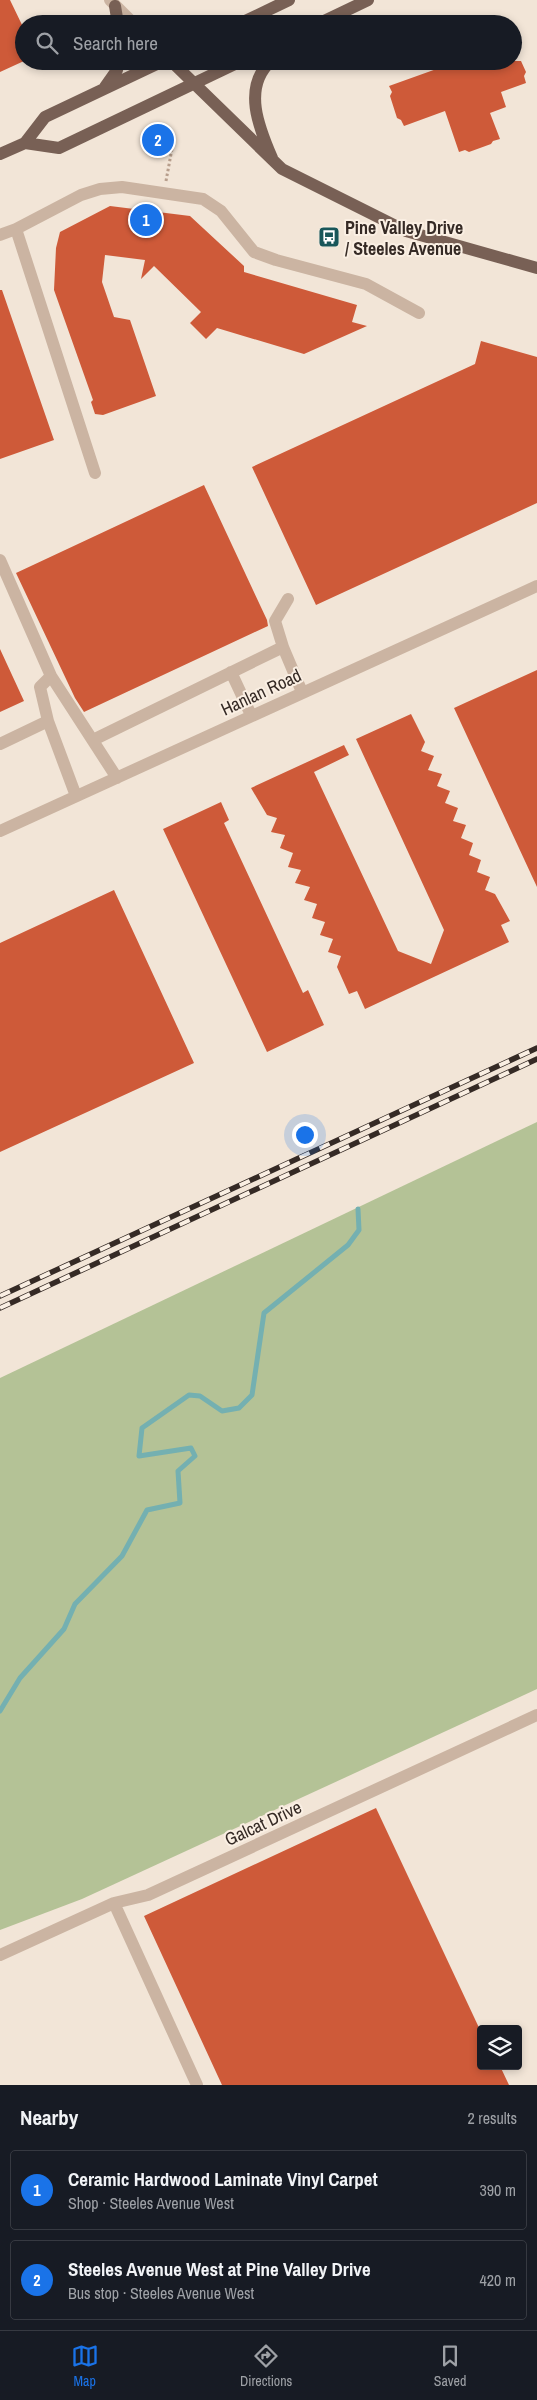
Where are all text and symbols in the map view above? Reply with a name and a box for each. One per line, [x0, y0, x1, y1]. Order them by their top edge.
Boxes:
search box [15, 15, 522, 70]
icon: search [33, 29, 61, 57]
text: Search here [73, 30, 158, 56]
pin: 2 [142, 121, 174, 159]
pin: 1 [130, 201, 162, 239]
place label: Pine Valley Drive / Steeles Avenue [345, 215, 463, 261]
bus stop icon: Pine Valley Drive / Steeles Avenue [317, 225, 341, 249]
street label: Hanlan Road [217, 662, 305, 722]
your location [292, 1122, 318, 1148]
street label: Galcat Drive [221, 1794, 305, 1852]
map controls [477, 2025, 522, 2070]
button: layers [477, 2025, 522, 2070]
text: Nearby [20, 2103, 78, 2132]
text: 2 results [467, 2107, 517, 2129]
text: Ceramic Hardwood Laminate Vinyl Carpet [68, 2166, 378, 2192]
text: 1 [33, 2179, 41, 2201]
text: 390 m [480, 2179, 516, 2201]
text: Shop · Steeles Avenue West [68, 2192, 234, 2214]
text: Steeles Avenue West at Pine Valley Drive [68, 2256, 371, 2282]
text: 2 [33, 2269, 41, 2291]
text: 420 m [480, 2269, 516, 2291]
text: Bus stop · Steeles Avenue West [68, 2282, 254, 2304]
tab: Map [71, 2342, 99, 2390]
tab: Directions [240, 2342, 292, 2390]
tab: Saved [434, 2342, 466, 2390]

